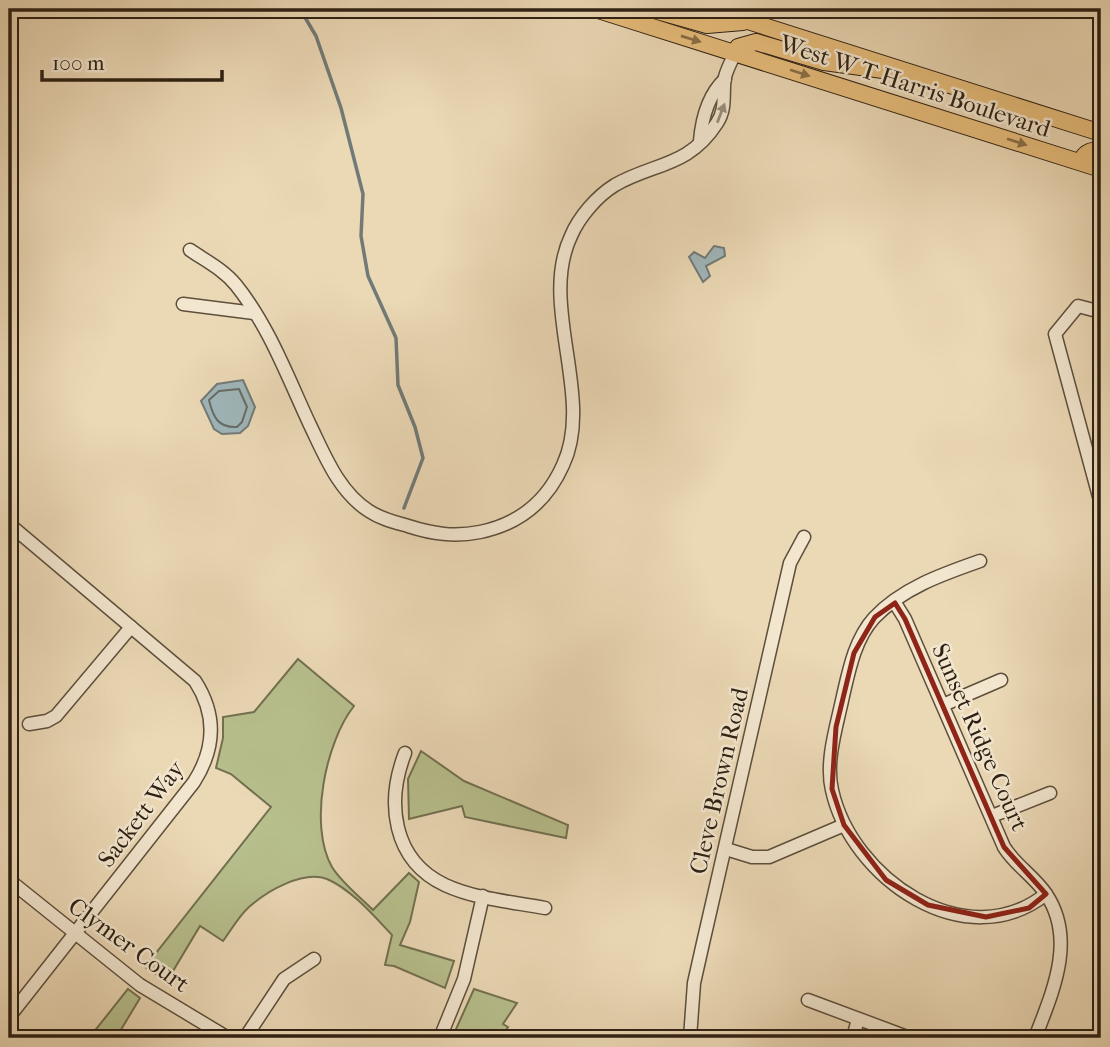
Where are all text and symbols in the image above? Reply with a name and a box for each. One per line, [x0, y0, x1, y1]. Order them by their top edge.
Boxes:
street label: West W T Harris Boulevard [775, 29, 1055, 143]
one-way arrow [680, 34, 701, 44]
scale bar [42, 38, 222, 82]
text: 100 m [52, 51, 105, 75]
one-way arrow [789, 68, 810, 79]
one-way arrow [715, 102, 726, 123]
one-way arrow [1006, 137, 1027, 148]
street label: Sunset Ridge Court [926, 639, 1034, 835]
street label: Cleve Brown Road [684, 684, 754, 877]
street label: Sackett Way [92, 754, 191, 873]
street label: Clymer Court [63, 892, 195, 999]

